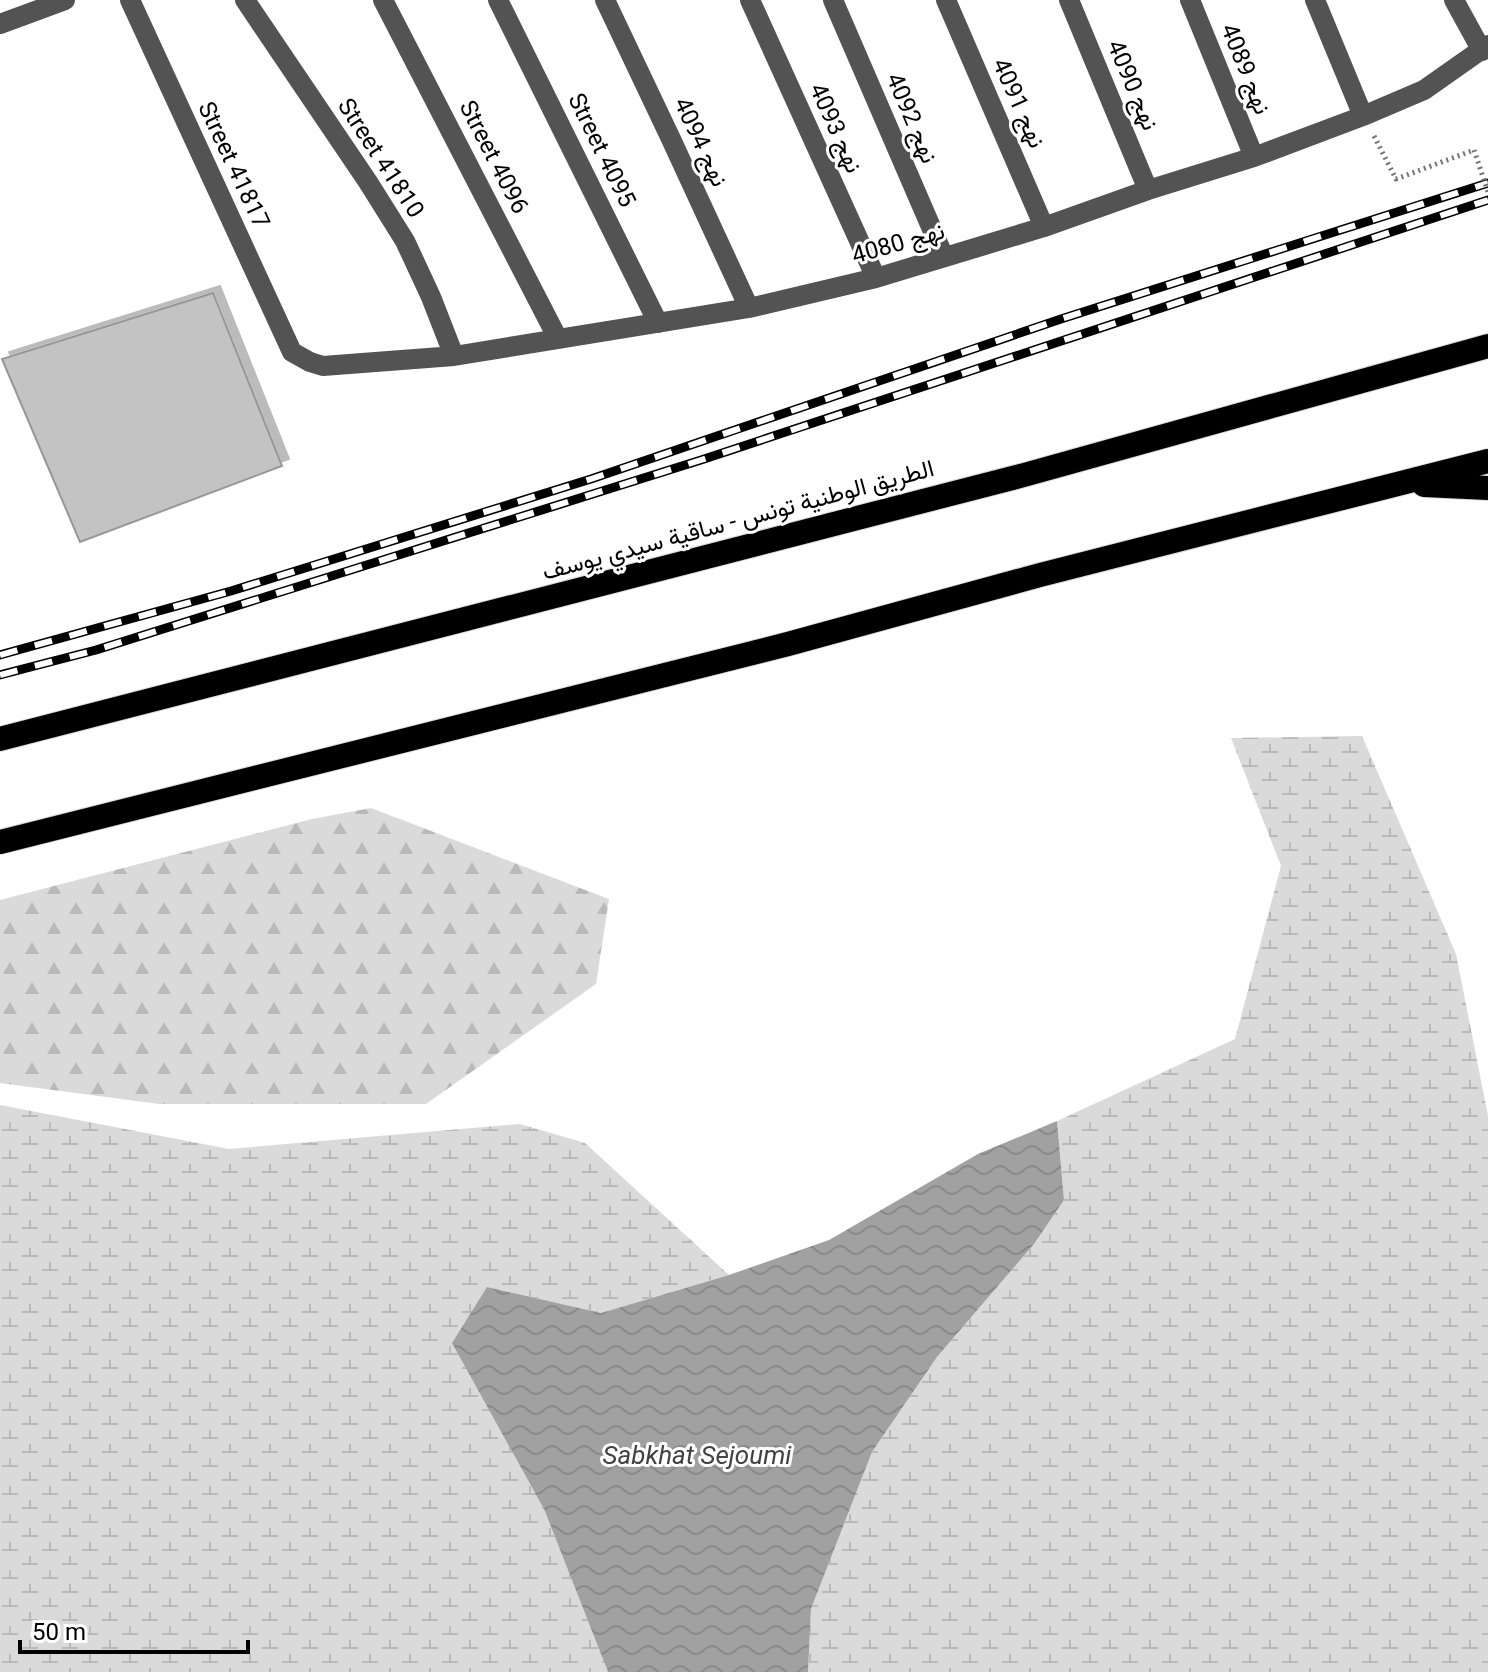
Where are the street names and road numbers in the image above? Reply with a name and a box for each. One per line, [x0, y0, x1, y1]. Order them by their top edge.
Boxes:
street label: نهج 4089 [1212, 20, 1277, 120]
street label: نهج 4090 [1099, 36, 1164, 135]
street label: نهج 4091 [984, 54, 1051, 153]
street label: نهج 4092 [878, 69, 943, 168]
street label: نهج 4093 [801, 79, 868, 178]
street label: Street 4095 [562, 88, 642, 212]
street label: Street 41810 [332, 93, 430, 223]
street label: نهج 4094 [665, 93, 734, 192]
street label: Street 4096 [454, 96, 534, 218]
street label: Street 41817 [192, 97, 276, 233]
street label: نهج 4080 [848, 216, 948, 272]
street label: الطريق الوطنية تونس - ساقية سيدي يوسف [539, 454, 938, 591]

